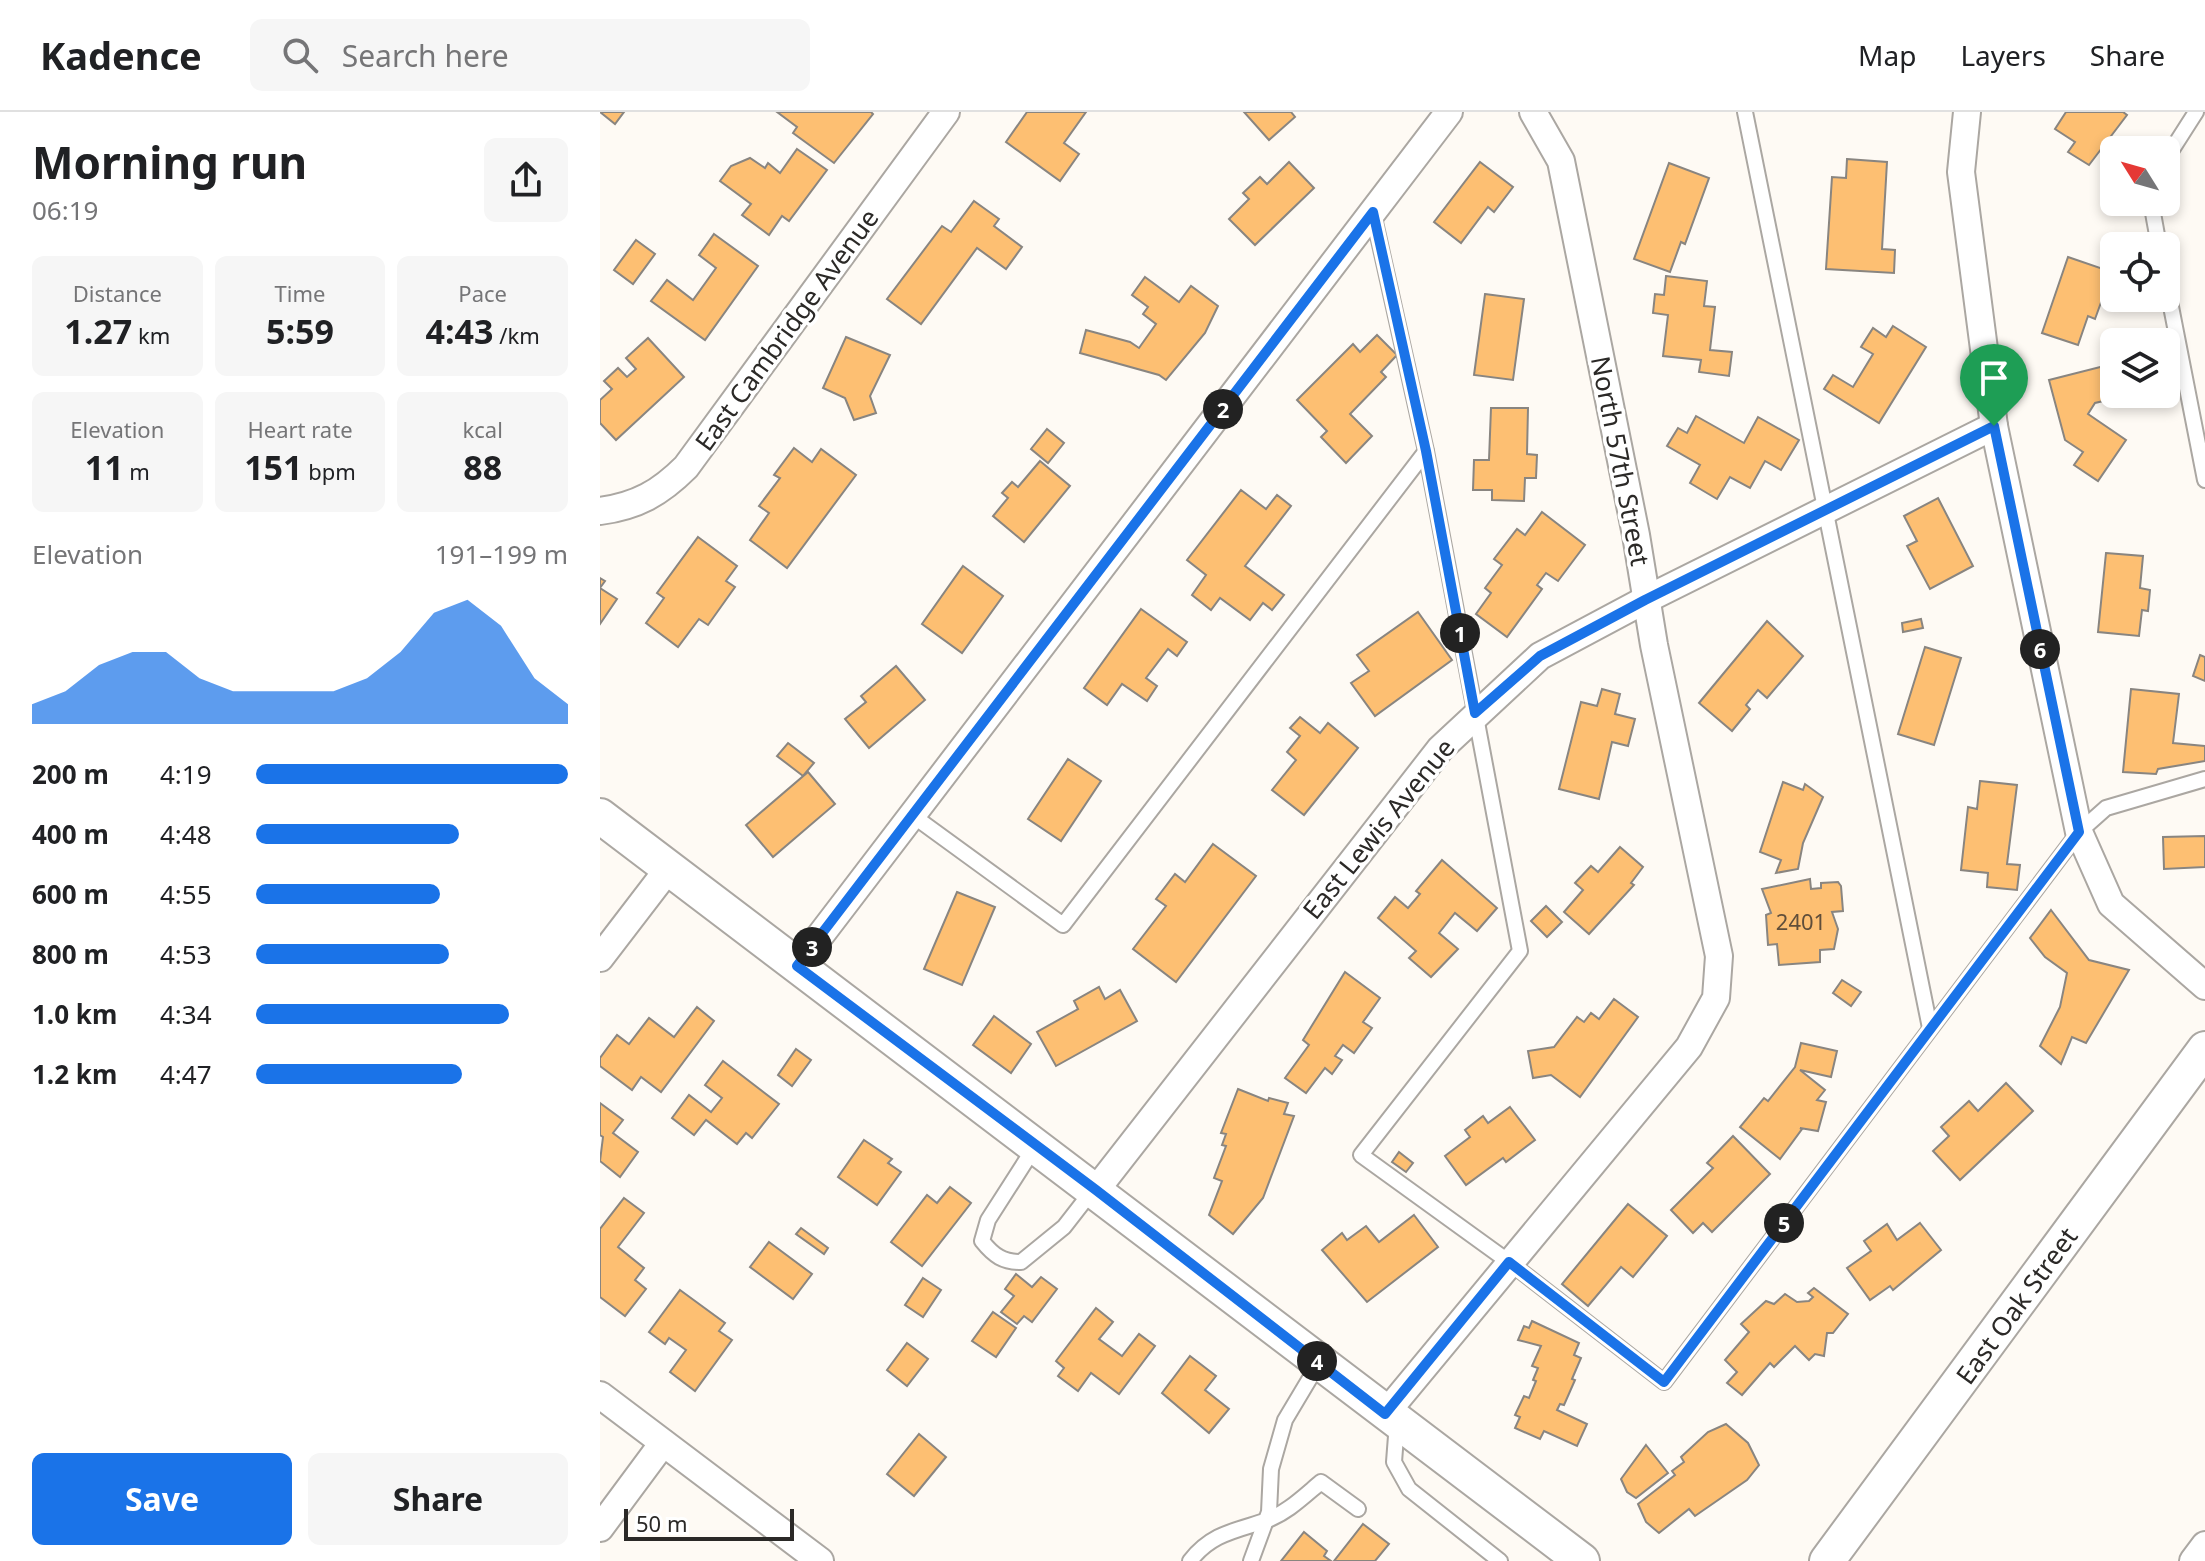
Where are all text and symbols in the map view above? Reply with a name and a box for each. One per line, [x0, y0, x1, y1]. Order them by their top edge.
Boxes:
search box [250, 19, 810, 91]
text: Kadence [40, 29, 202, 81]
icon: search [278, 33, 322, 77]
text: Search here [342, 35, 509, 76]
text: Map [1858, 36, 1916, 74]
text: Layers [1960, 36, 2046, 74]
text: Share [2090, 36, 2165, 74]
text: Morning run [32, 132, 307, 192]
north arrow [2100, 136, 2180, 216]
map controls [2100, 136, 2180, 408]
button: share [484, 138, 568, 222]
text: 06:19 [32, 192, 98, 228]
street label: East Cambridge Avenue [686, 201, 886, 458]
button: locate [2100, 232, 2180, 312]
text: Distance [73, 278, 162, 308]
text: Time [275, 278, 325, 308]
text: Pace [458, 278, 507, 308]
text: 1.27 [64, 308, 132, 354]
text: 5:59 [266, 308, 334, 354]
text: 4:43 [426, 308, 494, 354]
text: km [132, 320, 170, 350]
text: /km [494, 320, 540, 350]
button: layers [2100, 328, 2180, 408]
pin [1960, 344, 2028, 426]
street label: North 57th Street [1583, 353, 1659, 569]
icon: arrive [1972, 356, 2016, 400]
pin: 2 [1203, 389, 1243, 429]
text: 2 [1217, 394, 1229, 424]
text: Elevation [70, 414, 164, 444]
text: Heart rate [247, 414, 353, 444]
text: kcal [463, 414, 503, 444]
text: 11 [85, 444, 124, 490]
text: 151 [244, 444, 302, 490]
text: 88 [463, 444, 502, 490]
text: m [124, 456, 150, 486]
text: bpm [302, 456, 356, 486]
text: Elevation [32, 536, 143, 572]
text: 191–199 m [435, 536, 568, 572]
pin: 1 [1440, 613, 1480, 653]
text: 1 [1454, 618, 1466, 648]
pin: 6 [2020, 629, 2060, 669]
text: 6 [2034, 634, 2046, 664]
street label: East Lewis Avenue [1294, 730, 1462, 926]
text: 200 m [32, 756, 109, 792]
text: 4:19 [160, 756, 212, 792]
text: 400 m [32, 816, 109, 852]
text: 4:48 [160, 816, 212, 852]
text: 600 m [32, 876, 109, 912]
text: 4:55 [160, 876, 212, 912]
house number: 2401 [1776, 906, 1826, 936]
pin: 3 [792, 927, 832, 967]
text: 3 [806, 932, 818, 962]
text: 800 m [32, 936, 109, 972]
text: 4:53 [160, 936, 212, 972]
text: 1.0 km [32, 996, 117, 1032]
text: 4:34 [160, 996, 212, 1032]
text: 1.2 km [32, 1056, 117, 1092]
text: 4:47 [160, 1056, 212, 1092]
pin: 5 [1764, 1203, 1804, 1243]
text: 5 [1778, 1208, 1790, 1238]
street label: East Oak Street [1947, 1220, 2085, 1391]
pin: 4 [1297, 1341, 1337, 1381]
text: 4 [1311, 1346, 1323, 1376]
button: Save [32, 1453, 292, 1545]
button: Share [308, 1453, 568, 1545]
scale bar [624, 1505, 794, 1541]
text: 50 m [636, 1508, 687, 1538]

